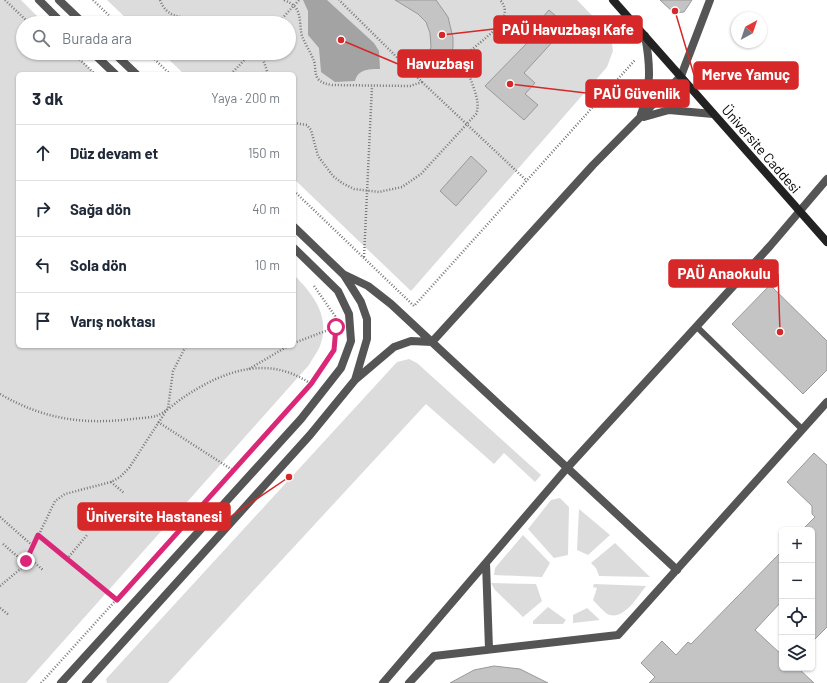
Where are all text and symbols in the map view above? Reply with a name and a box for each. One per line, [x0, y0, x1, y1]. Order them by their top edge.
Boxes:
north arrow [731, 12, 767, 48]
search box [16, 16, 296, 60]
callout: PAÜ Havuzbaşı Kafe [494, 16, 642, 43]
text: PAÜ Havuzbaşı Kafe [502, 20, 634, 38]
icon: search [30, 27, 52, 49]
text: Burada ara [62, 29, 132, 47]
callout: Havuzbaşı [398, 50, 481, 77]
text: Havuzbaşı [406, 54, 474, 72]
callout: Merve Yamuç [694, 62, 798, 89]
text: Merve Yamuç [702, 65, 790, 83]
callout: PAÜ Güvenlik [586, 80, 689, 107]
text: PAÜ Güvenlik [594, 84, 680, 102]
text: 3 dk [32, 88, 63, 108]
text: Yaya · 200 m [211, 90, 280, 106]
street label: Üniversite Caddesi [718, 101, 804, 196]
icon: ahead [32, 142, 54, 164]
text: Düz devam et [70, 144, 158, 162]
text: 150 m [248, 145, 280, 161]
icon: right [32, 198, 54, 220]
text: Sağa dön [70, 200, 131, 218]
text: 40 m [252, 201, 280, 217]
icon: left [32, 254, 54, 276]
text: Sola dön [70, 256, 127, 274]
text: 10 m [255, 257, 280, 273]
callout: PAÜ Anaokulu [669, 260, 778, 287]
text: PAÜ Anaokulu [677, 264, 771, 282]
icon: arrive [32, 310, 54, 332]
text: Varış noktası [70, 312, 155, 330]
route start [327, 318, 345, 336]
callout: Üniversite Hastanesi [78, 503, 230, 530]
text: Üniversite Hastanesi [86, 507, 222, 525]
map controls [779, 527, 815, 671]
button: + [779, 527, 815, 563]
route end [17, 552, 35, 570]
button: − [779, 563, 815, 599]
button: locate [779, 599, 815, 635]
button: layers [779, 635, 815, 671]

